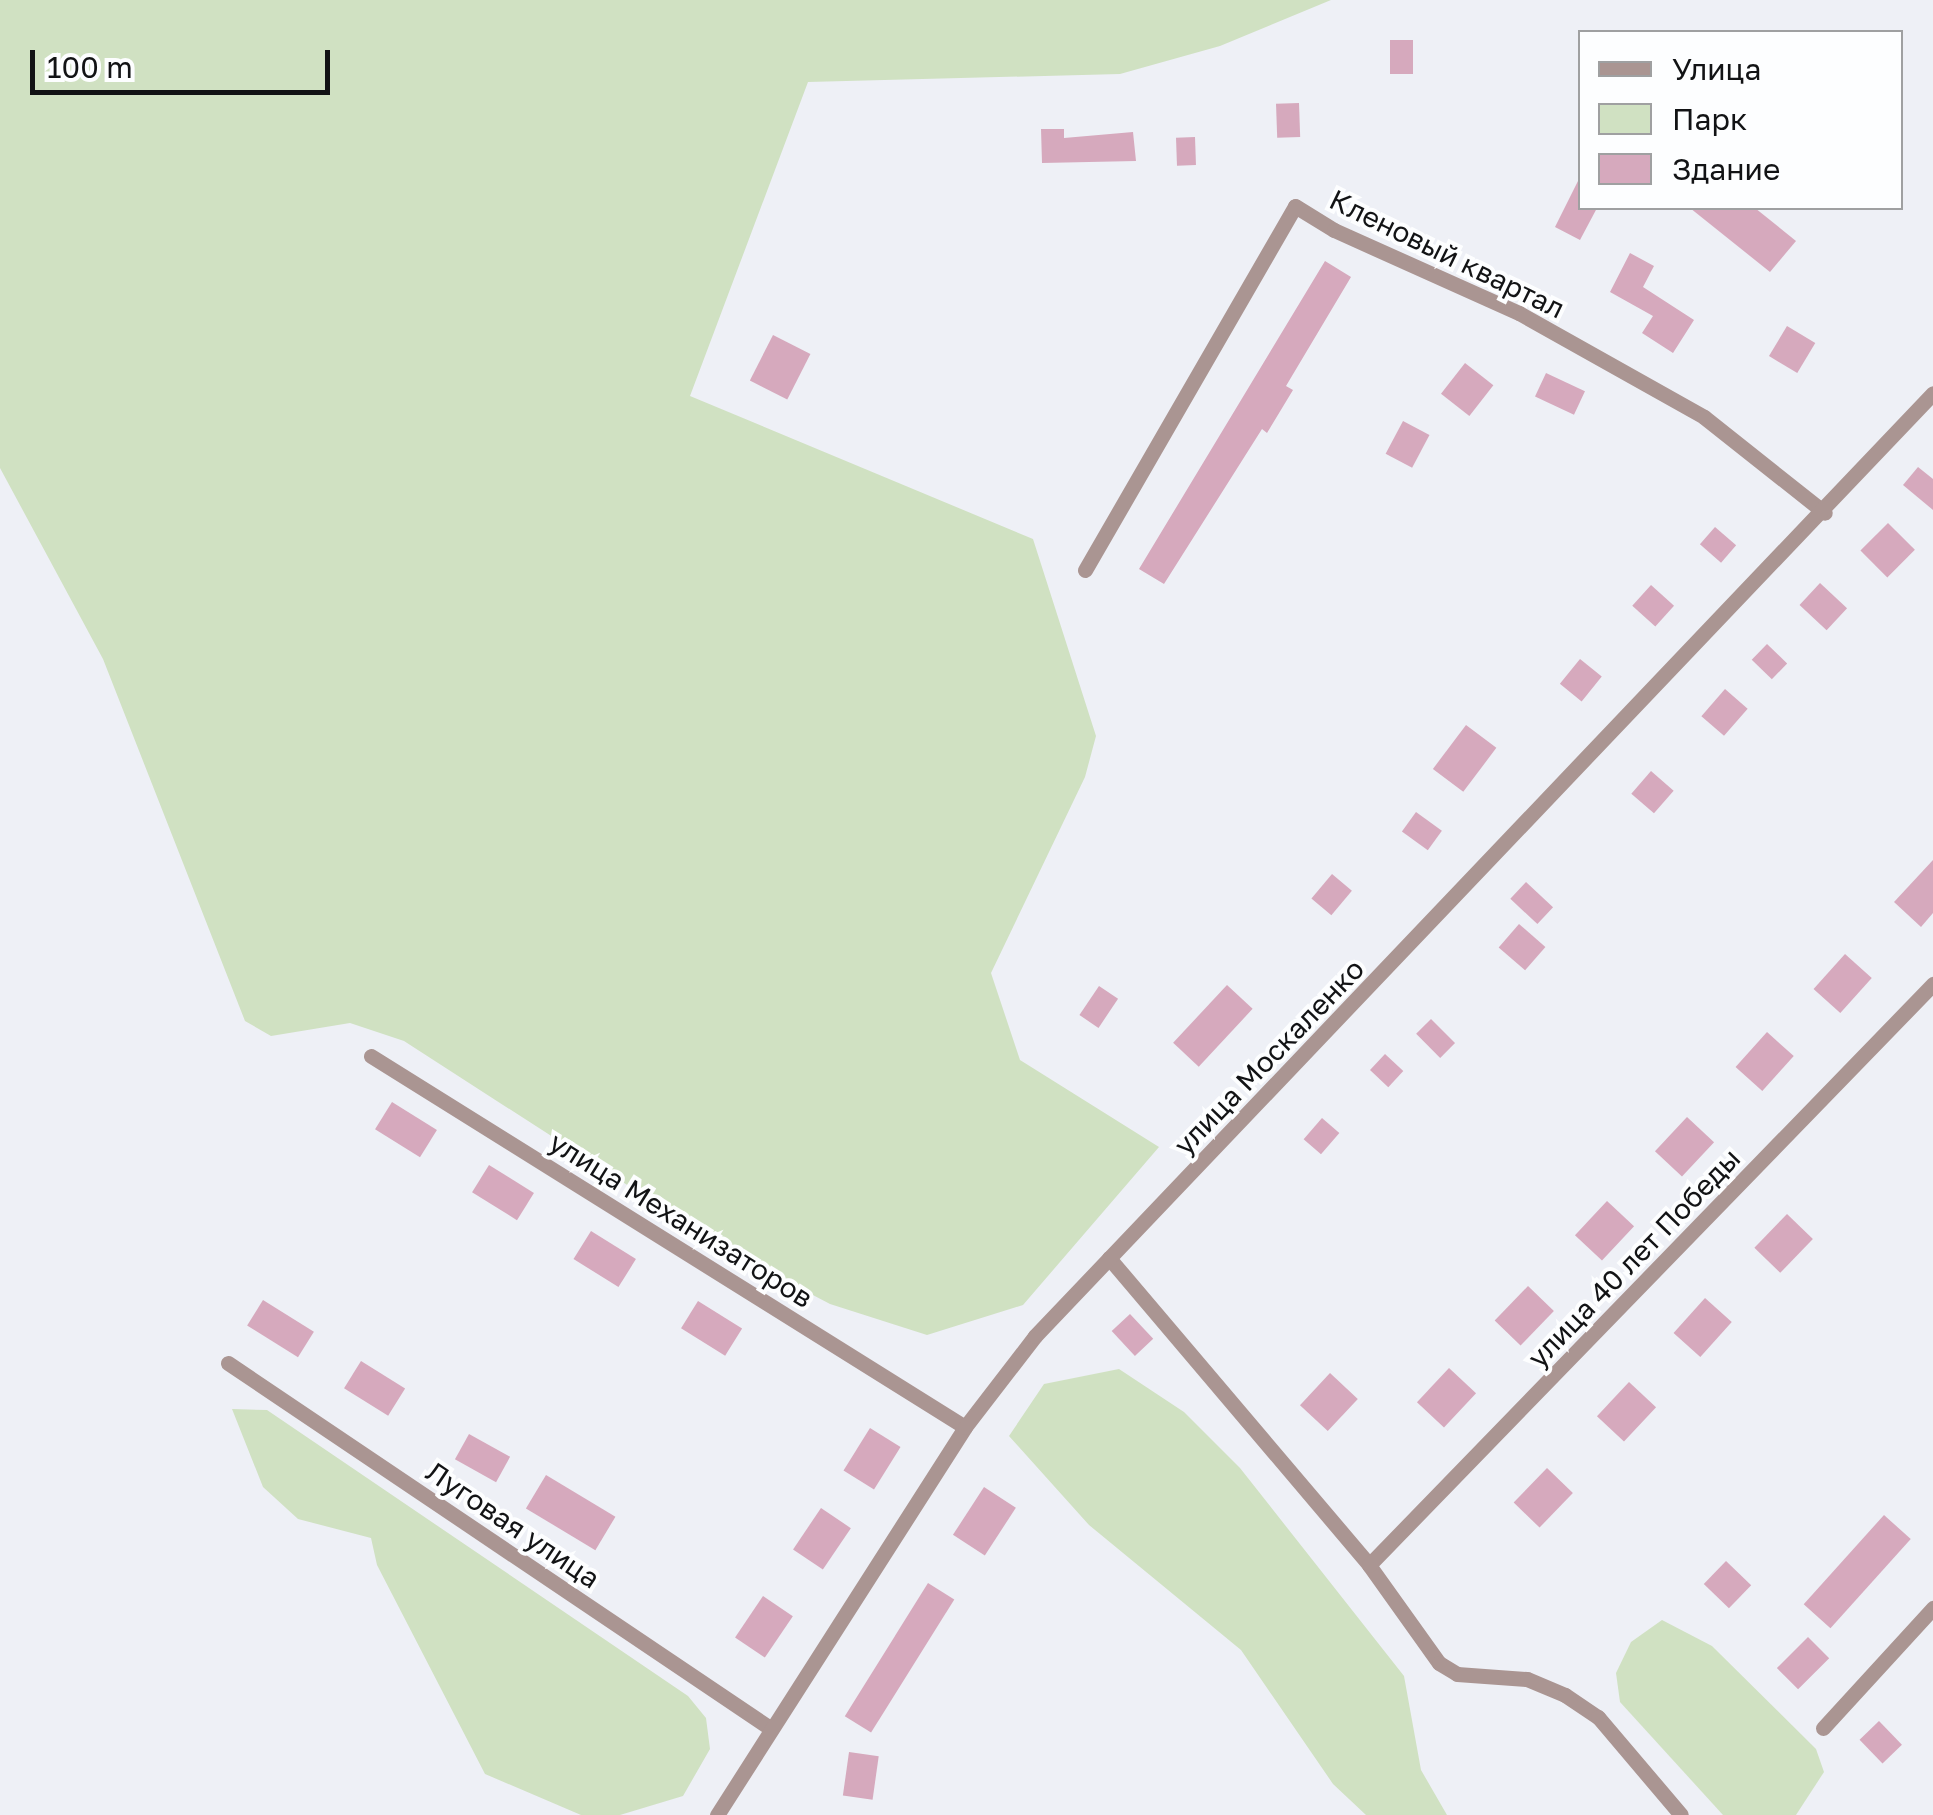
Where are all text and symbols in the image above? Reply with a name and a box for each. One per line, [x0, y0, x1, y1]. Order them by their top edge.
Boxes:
scale bar [35, 30, 335, 92]
legend [1578, 30, 1903, 210]
text: 100 m [47, 49, 133, 85]
text: Улица [1672, 51, 1761, 87]
text: Парк [1672, 101, 1747, 137]
text: Здание [1672, 151, 1780, 187]
street label: Кленовый квартал [1324, 183, 1570, 325]
street label: улица Москаленко [1167, 952, 1371, 1162]
street label: улица Механизаторов [543, 1125, 819, 1315]
street label: улица 40 лет Победы [1521, 1142, 1747, 1374]
street label: Луговая улица [420, 1455, 606, 1595]

